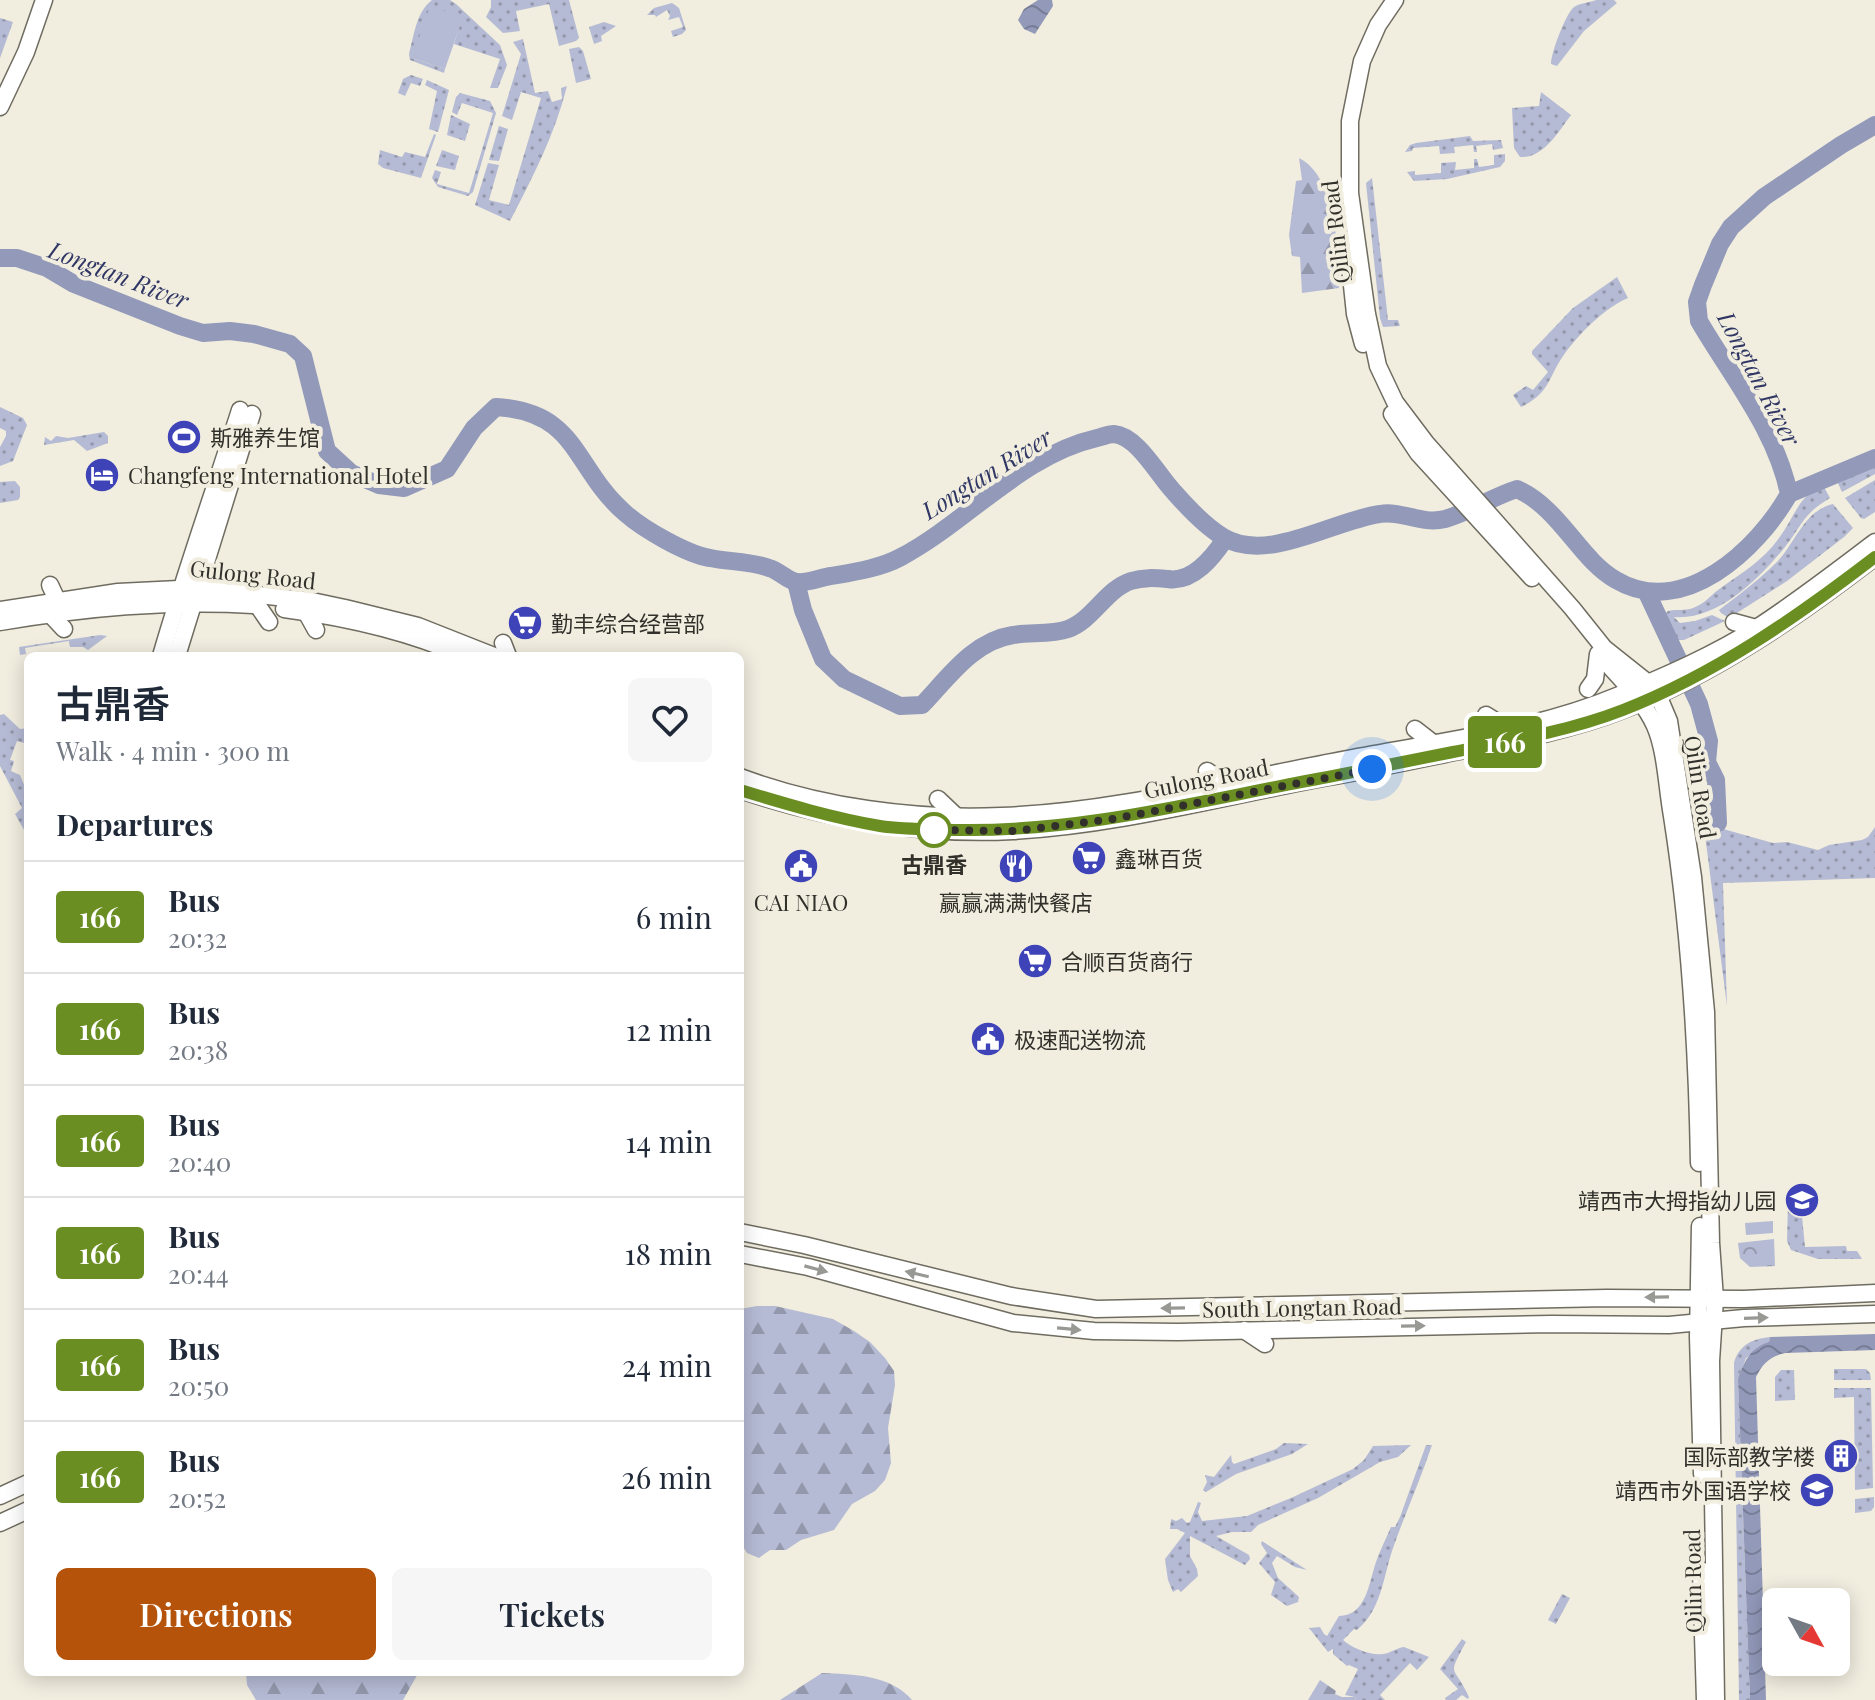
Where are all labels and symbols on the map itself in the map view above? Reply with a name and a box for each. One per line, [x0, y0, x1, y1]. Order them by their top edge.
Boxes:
street label: Qilin Road [1314, 178, 1356, 286]
water label: Longtan River [43, 232, 194, 316]
water label: Longtan River [1711, 304, 1809, 451]
sports icon: 斯雅养生馆 [165, 418, 203, 456]
water label: Longtan River [914, 420, 1058, 526]
place label: 斯雅养生馆 [210, 422, 320, 452]
hotel icon: Changfeng International Hotel [83, 456, 121, 494]
place label: Changfeng International Hotel [128, 460, 429, 490]
street label: Gulong Road [189, 552, 318, 596]
supermarket icon: 勤丰综合经营部 [506, 604, 544, 642]
place label: 勤丰综合经营部 [551, 608, 705, 638]
line badge: 166 [1459, 716, 1551, 768]
street label: Qilin Road [1678, 733, 1724, 841]
your location [1352, 749, 1392, 789]
street label: Gulong Road [1141, 751, 1271, 805]
marker: 古鼎香 [917, 813, 951, 847]
supermarket icon: 鑫琳百货 [1070, 839, 1108, 877]
place label: 鑫琳百货 [1115, 843, 1203, 873]
public building icon: CAI NIAO [782, 847, 820, 885]
restaurant icon: 赢赢满满快餐店 [997, 847, 1035, 885]
place label: 古鼎香 [901, 849, 967, 879]
place label: CAI NIAO [754, 887, 848, 917]
place label: 赢赢满满快餐店 [939, 887, 1093, 917]
supermarket icon: 合顺百货商行 [1016, 942, 1054, 980]
place label: 合顺百货商行 [1061, 946, 1193, 976]
public building icon: 极速配送物流 [969, 1020, 1007, 1058]
place label: 极速配送物流 [1014, 1024, 1146, 1054]
school or university icon: 靖西市大拇指幼儿园 [1783, 1181, 1821, 1219]
place label: 靖西市大拇指幼儿园 [1578, 1185, 1776, 1215]
one-way arrow [805, 1263, 829, 1276]
one-way arrow [904, 1267, 929, 1280]
street label: South Longtan Road [1202, 1290, 1402, 1324]
one-way arrow [1644, 1291, 1669, 1303]
one-way arrow [1160, 1302, 1185, 1315]
one-way arrow [1744, 1311, 1769, 1324]
one-way arrow [1401, 1320, 1426, 1333]
one-way arrow [1057, 1323, 1082, 1336]
building icon: 国际部教学楼 [1822, 1437, 1860, 1475]
place label: 国际部教学楼 [1683, 1441, 1815, 1471]
school or university icon: 靖西市外国语学校 [1798, 1471, 1836, 1509]
place label: 靖西市外国语学校 [1615, 1475, 1791, 1505]
street label: Qilin Road [1676, 1528, 1708, 1633]
north arrow [1762, 1588, 1850, 1676]

